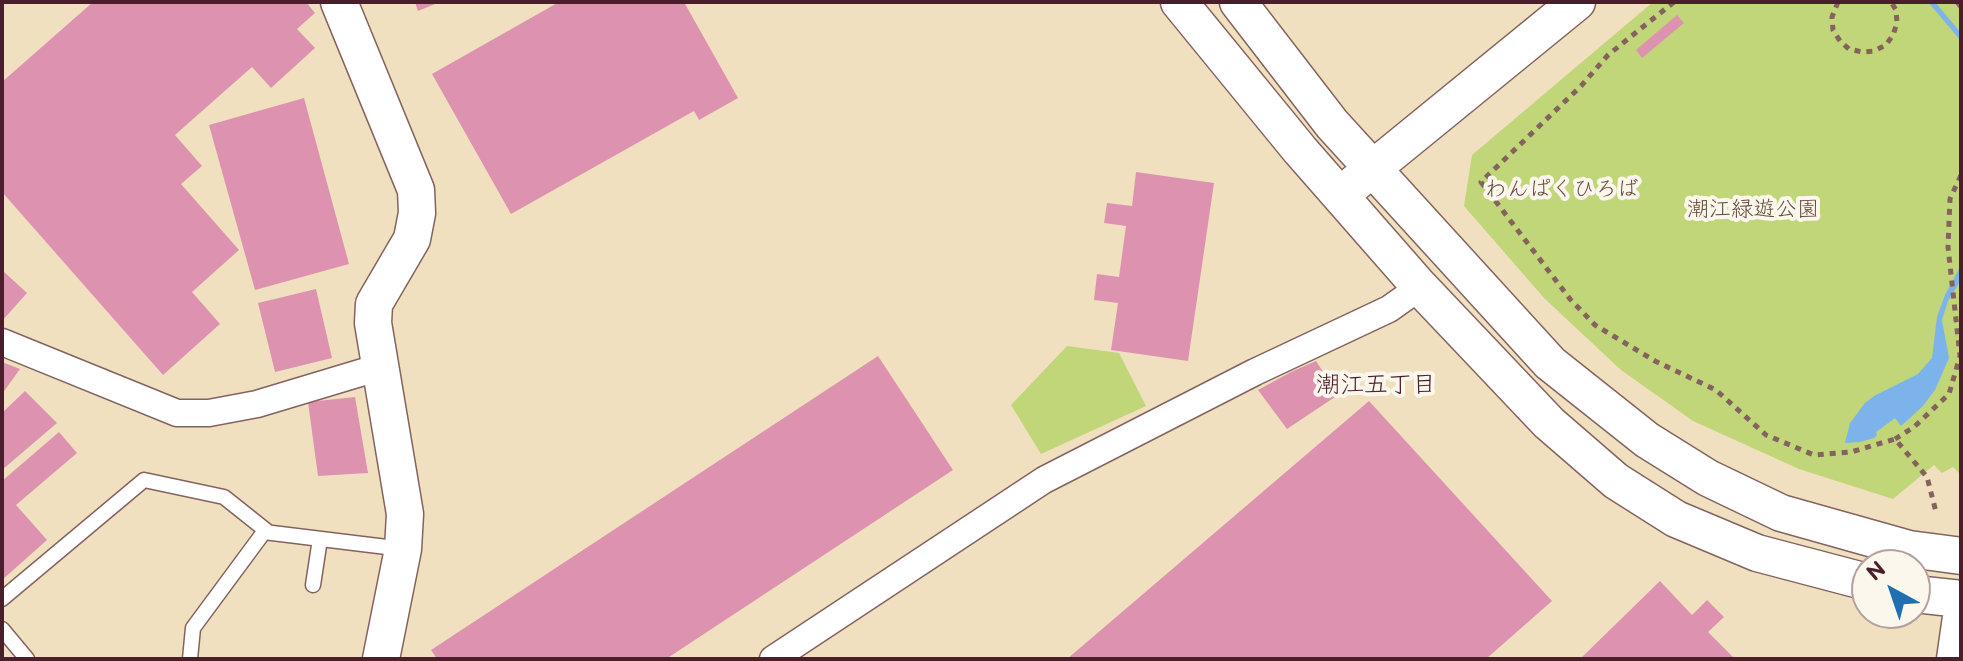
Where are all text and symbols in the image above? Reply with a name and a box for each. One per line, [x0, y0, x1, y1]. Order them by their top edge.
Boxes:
park label: わんぱくひろば [1485, 177, 1639, 203]
park label: 潮江緑遊公園 [1687, 197, 1819, 223]
district label: 潮江五丁目 [1316, 372, 1436, 400]
north arrow [1851, 549, 1931, 629]
text: N [1862, 556, 1892, 587]

